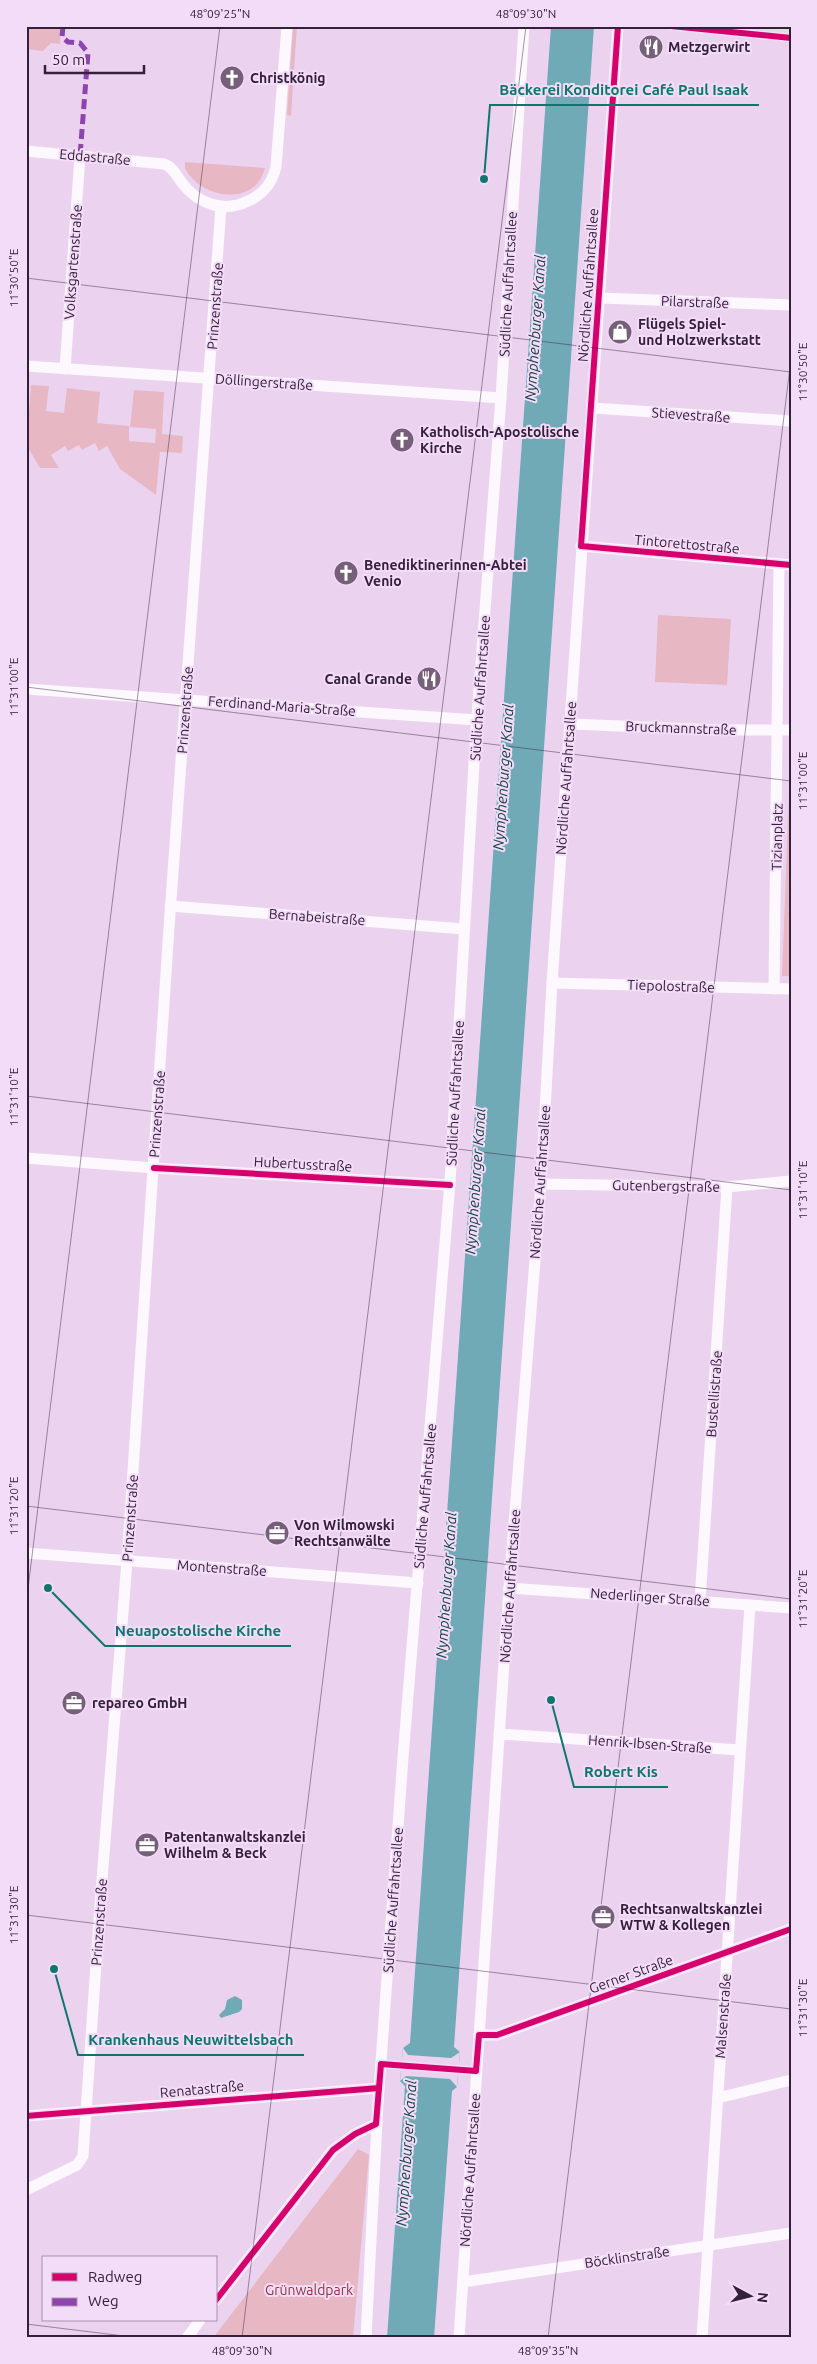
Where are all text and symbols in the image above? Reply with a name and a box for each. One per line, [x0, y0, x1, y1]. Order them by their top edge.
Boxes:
text: 48°09'25"N [190, 7, 250, 20]
text: 48°09'30"N [496, 7, 556, 20]
restaurant icon: Metzgerwirt [638, 34, 664, 60]
place label: Metzgerwirt [668, 39, 750, 55]
scale bar [45, 42, 144, 74]
text: 50 m [52, 51, 85, 68]
church icon: Christkönig [219, 65, 245, 91]
place label: Christkönig [250, 70, 326, 86]
callout: Bäckerei Konditorei Café Paul Isaak [490, 75, 759, 105]
text: Bäckerei Konditorei Café Paul Isaak [499, 81, 749, 98]
street label: Eddastraße [59, 146, 131, 168]
street label: Volksgartenstraße [61, 204, 85, 320]
street label: Nördliche Auffahrtsallee [575, 208, 601, 362]
street label: Südliche Auffahrtsallee [496, 211, 520, 357]
text: 11°30'50"E [7, 248, 20, 307]
water label: Nymphenburger Kanal [521, 254, 549, 402]
street label: Prinzenstraße [204, 262, 226, 350]
street label: Pilarstraße [661, 293, 729, 311]
place label: Flügels Spiel- und Holzwerkstatt [638, 316, 761, 348]
shop icon: Flügels Spiel- und Holzwerkstatt [607, 319, 633, 345]
text: 11°30'50"E [796, 342, 809, 401]
street label: Döllingerstraße [214, 371, 314, 393]
street label: Stievestraße [651, 404, 731, 426]
place label: Katholisch-Apostolische Kirche [420, 424, 579, 456]
church icon: Katholisch-Apostolische Kirche [389, 427, 415, 453]
street label: Tintorettostraße [634, 531, 740, 557]
place label: Benediktinerinnen-Abtei Venio [364, 557, 527, 589]
church icon: Benediktinerinnen-Abtei Venio [333, 560, 359, 586]
street label: Südliche Auffahrtsallee [467, 615, 493, 761]
text: 11°31'00"E [7, 657, 20, 716]
street label: Prinzenstraße [174, 666, 196, 754]
restaurant icon: Canal Grande [416, 666, 442, 692]
place label: Canal Grande [324, 671, 412, 687]
street label: Ferdinand-Maria-Straße [208, 693, 356, 719]
street label: Nördliche Auffahrtsallee [553, 701, 579, 855]
water label: Nymphenburger Kanal [489, 703, 517, 851]
street label: Bruckmannstraße [625, 718, 737, 738]
text: 11°31'00"E [796, 751, 809, 810]
street label: Tizianplatz [768, 803, 786, 871]
street label: Bernabeistraße [268, 906, 366, 928]
street label: Tiepolostraße [627, 976, 715, 996]
street label: Südliche Auffahrtsallee [443, 1020, 467, 1166]
text: 11°31'10"E [7, 1067, 20, 1126]
street label: Prinzenstraße [146, 1070, 168, 1158]
street label: Nördliche Auffahrtsallee [527, 1105, 553, 1259]
water label: Nymphenburger Kanal [461, 1107, 489, 1255]
street label: Hubertusstraße [253, 1153, 353, 1175]
text: 11°31'10"E [796, 1160, 809, 1219]
street label: Gutenbergstraße [612, 1177, 720, 1195]
street label: Bustellistraße [703, 1350, 725, 1438]
street label: Südliche Auffahrtsallee [411, 1423, 439, 1569]
street label: Prinzenstraße [119, 1474, 141, 1562]
text: 11°31'20"E [7, 1476, 20, 1535]
street label: Nördliche Auffahrtsallee [497, 1509, 523, 1663]
water label: Nymphenburger Kanal [432, 1511, 460, 1659]
place label: Von Wilmowski Rechtsanwälte [294, 1517, 395, 1549]
office icon: Von Wilmowski Rechtsanwälte [264, 1520, 290, 1546]
street label: Montenstraße [177, 1557, 267, 1579]
text: 11°31'20"E [796, 1569, 809, 1628]
street label: Nederlinger Straße [590, 1585, 710, 1609]
callout: Neuapostolische Kirche [105, 1616, 291, 1646]
text: Neuapostolische Kirche [115, 1622, 281, 1639]
office icon: repareo GmbH [61, 1690, 87, 1716]
place label: repareo GmbH [92, 1695, 187, 1711]
street label: Henrik-Ibsen-Straße [588, 1732, 712, 1756]
callout: Robert Kis [574, 1757, 668, 1787]
text: Robert Kis [584, 1763, 658, 1780]
street label: Südliche Auffahrtsallee [380, 1827, 406, 1973]
place label: Patentanwaltskanzlei Wilhelm & Beck [164, 1829, 306, 1861]
office icon: Patentanwaltskanzlei Wilhelm & Beck [134, 1832, 160, 1858]
street label: Prinzenstraße [88, 1878, 110, 1966]
text: 11°31'30"E [7, 1885, 20, 1944]
place label: Rechtsanwaltskanzlei WTW & Kollegen [620, 1901, 762, 1933]
office icon: Rechtsanwaltskanzlei WTW & Kollegen [590, 1904, 616, 1930]
street label: Gerner Straße [587, 1951, 675, 1997]
street label: Malsenstraße [712, 1973, 734, 2059]
text: 11°31'30"E [796, 1978, 809, 2037]
callout: Krankenhaus Neuwittelsbach [78, 2025, 304, 2055]
text: Krankenhaus Neuwittelsbach [88, 2031, 294, 2048]
street label: Renatastraße [159, 2077, 245, 2101]
water label: Nymphenburger Kanal [392, 2079, 420, 2227]
street label: Nördliche Auffahrtsallee [457, 2093, 483, 2247]
street label: Böcklinstraße [583, 2243, 671, 2271]
legend [42, 2256, 218, 2322]
text: Radweg [88, 2268, 142, 2285]
north arrow [724, 2272, 774, 2322]
park label: Grünwaldpark [265, 2282, 353, 2298]
text: N [754, 2291, 771, 2304]
text: Weg [88, 2292, 119, 2309]
text: 48°09'30"N [212, 2344, 272, 2357]
text: 48°09'35"N [518, 2344, 578, 2357]

